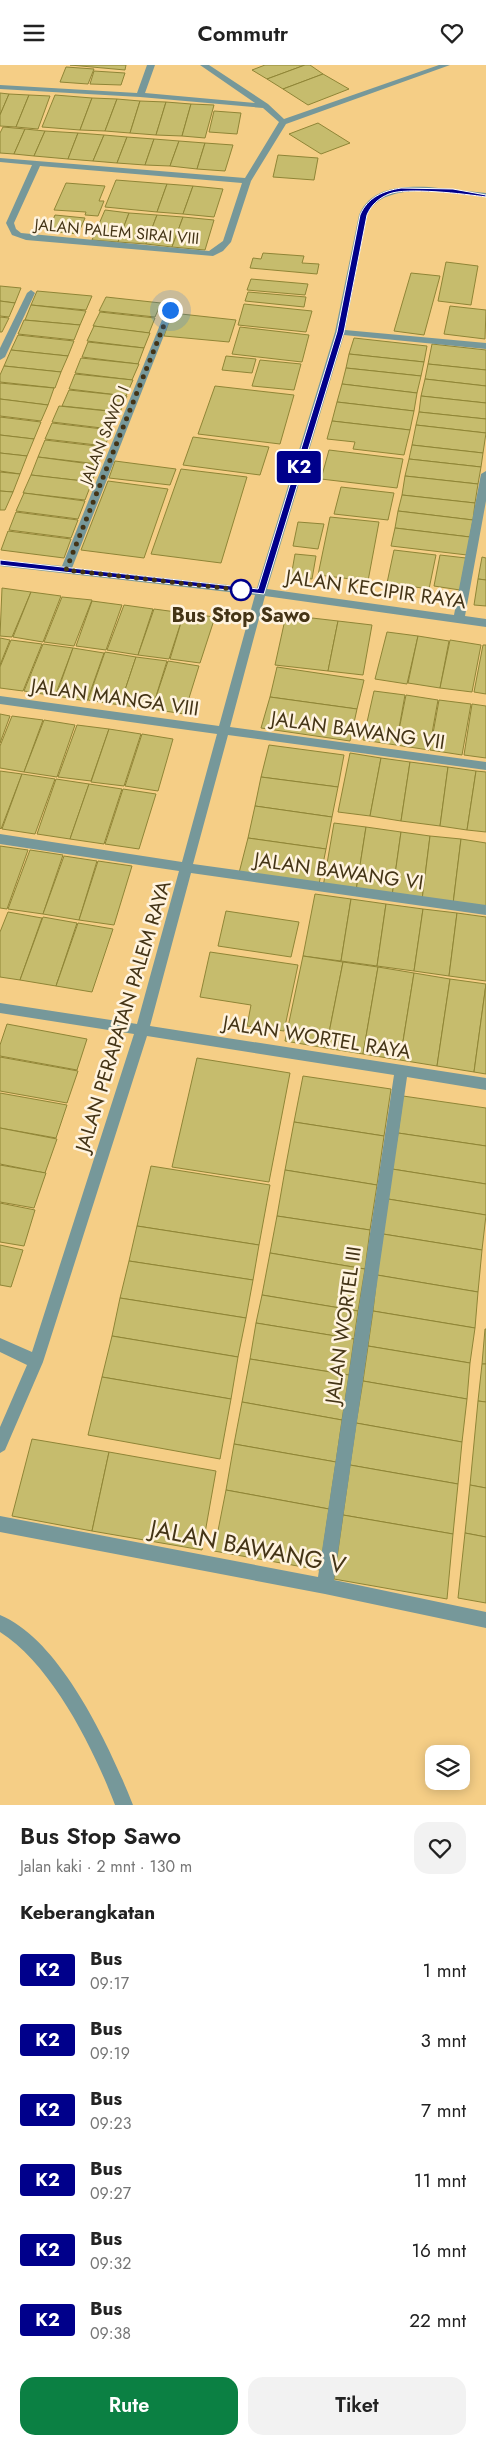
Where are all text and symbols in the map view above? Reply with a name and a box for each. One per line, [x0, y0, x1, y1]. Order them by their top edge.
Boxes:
text: Commutr [198, 17, 288, 49]
icon: menu [20, 19, 48, 47]
icon: heart [438, 19, 466, 47]
street label: JALAN PALEM SIRAI VIII [32, 213, 200, 250]
your location [158, 298, 183, 323]
street label: JALAN SAWO I [73, 382, 135, 490]
line badge: K2 [276, 451, 322, 483]
text: K2 [287, 454, 311, 480]
street label: JALAN KECIPIR RAYA [281, 562, 469, 617]
marker: Bus Stop Sawo [230, 579, 252, 601]
place label: Bus Stop Sawo [172, 601, 311, 630]
street label: JALAN MANGA VIII [26, 671, 201, 724]
street label: JALAN BAWANG VII [266, 704, 447, 757]
street label: JALAN BAWANG VI [250, 845, 425, 898]
street label: JALAN PERAPATAN PALEM RAYA [67, 876, 179, 1158]
street label: JALAN WORTEL RAYA [218, 1008, 414, 1067]
street label: JALAN WORTEL III [318, 1244, 369, 1409]
street label: JALAN BAWANG V [144, 1510, 349, 1583]
map controls [425, 1745, 470, 1790]
button: layers [425, 1745, 470, 1790]
text: Bus Stop Sawo [20, 1818, 181, 1853]
button: heart [414, 1822, 466, 1874]
text: Jalan kaki · 2 mnt · 130 m [20, 1855, 192, 1878]
text: Keberangkatan [20, 1899, 155, 1926]
text: Bus [90, 1945, 122, 1972]
text: K2 [35, 1957, 60, 1983]
text: 1 mnt [422, 1957, 466, 1984]
text: 09:17 [90, 1972, 129, 1995]
text: Bus [90, 2015, 122, 2042]
text: K2 [35, 2027, 60, 2053]
text: 3 mnt [421, 2027, 466, 2054]
text: 09:19 [90, 2042, 130, 2065]
text: Bus [90, 2085, 122, 2112]
text: K2 [35, 2097, 60, 2123]
text: 7 mnt [421, 2097, 466, 2124]
text: 09:23 [90, 2112, 131, 2135]
text: Bus [90, 2155, 122, 2182]
text: K2 [35, 2167, 60, 2193]
text: 11 mnt [414, 2167, 466, 2194]
text: 09:27 [90, 2182, 131, 2205]
text: Bus [90, 2225, 122, 2252]
text: K2 [35, 2237, 60, 2263]
text: 16 mnt [411, 2237, 466, 2264]
text: 09:32 [90, 2252, 131, 2275]
text: Bus [90, 2295, 122, 2322]
text: K2 [35, 2307, 60, 2333]
text: 22 mnt [409, 2307, 466, 2334]
text: 09:38 [90, 2322, 131, 2345]
button: Rute [20, 2377, 238, 2435]
button: Tiket [248, 2377, 466, 2435]

